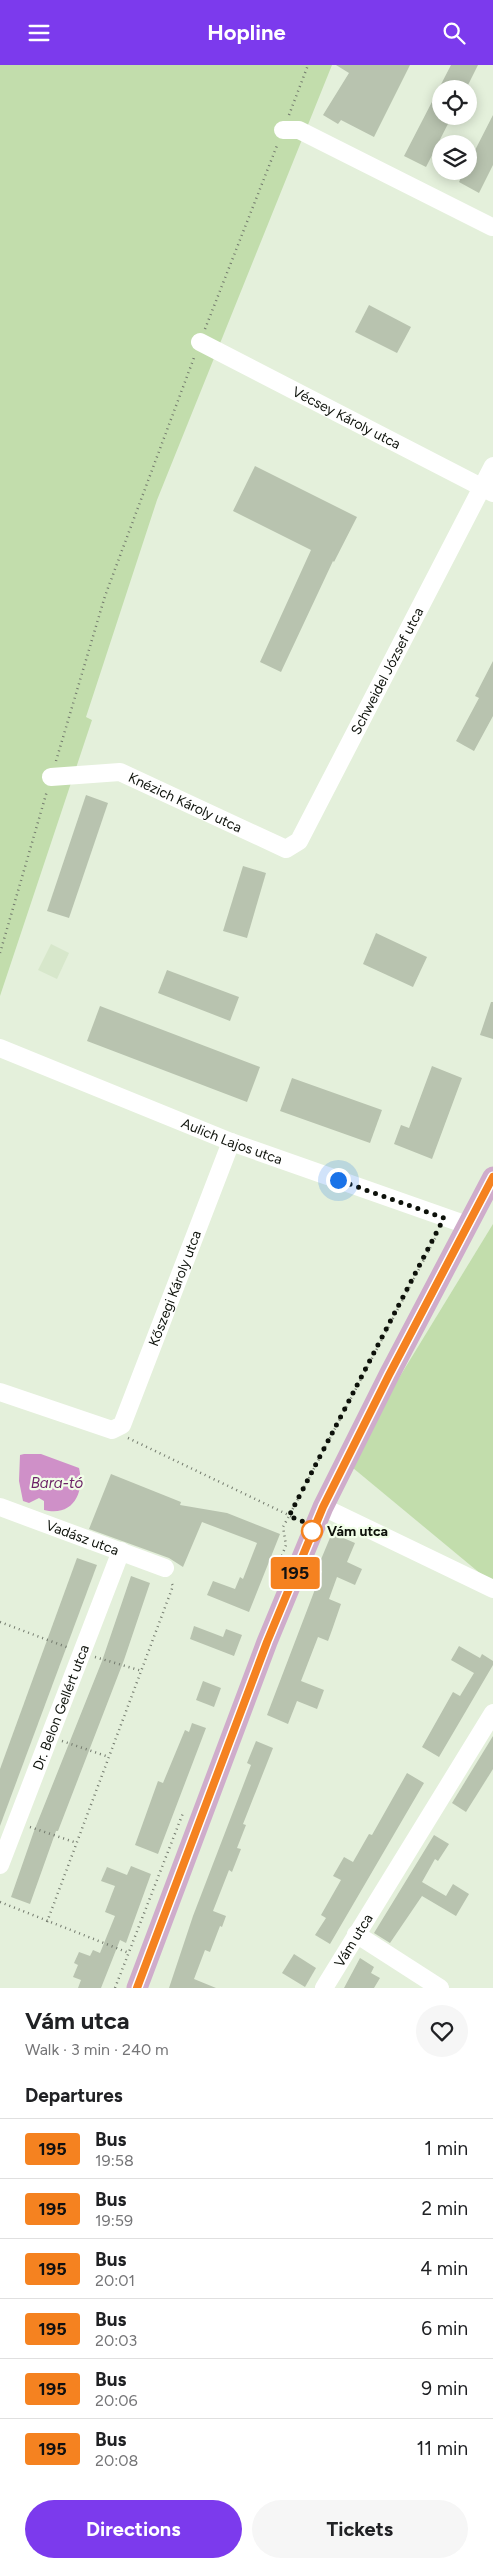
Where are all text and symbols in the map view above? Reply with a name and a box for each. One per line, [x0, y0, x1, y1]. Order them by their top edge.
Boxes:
icon: menu [25, 19, 53, 47]
text: Hopline [207, 19, 286, 46]
icon: search [440, 19, 468, 47]
map controls [432, 80, 477, 180]
button: locate [432, 80, 477, 125]
button: layers [432, 135, 477, 180]
street label: Vécsey Károly utca [289, 383, 403, 453]
street label: Schweidel József utca [348, 605, 427, 738]
street label: Knézich Károly utca [126, 769, 244, 836]
street label: Aulich Lajos utca [179, 1115, 285, 1168]
your location [326, 1168, 351, 1193]
street label: Kőszegi Károly utca [145, 1228, 205, 1349]
water label: Bara-tó [31, 1474, 84, 1492]
street label: Vadász utca [44, 1517, 121, 1559]
marker: Vám utca [301, 1520, 323, 1542]
place label: Vám utca [327, 1523, 388, 1540]
line badge: 195 [266, 1557, 324, 1589]
text: 195 [281, 1562, 309, 1584]
street label: Dr. Belon Gellért utca [29, 1642, 93, 1773]
street label: Vám utca [331, 1911, 377, 1970]
button: heart [416, 2005, 468, 2057]
text: Vám utca [25, 2006, 130, 2035]
text: Walk · 3 min · 240 m [25, 2040, 169, 2059]
text: Departures [25, 2084, 123, 2107]
text: Bus [95, 2128, 126, 2151]
text: 1 min [424, 2137, 468, 2160]
text: 195 [38, 2138, 67, 2160]
text: 19:58 [95, 2151, 134, 2170]
text: Bus [95, 2188, 126, 2211]
text: 2 min [422, 2197, 468, 2220]
text: 195 [38, 2198, 67, 2220]
text: 19:59 [95, 2211, 133, 2230]
text: Bus [95, 2248, 126, 2271]
text: 4 min [420, 2257, 468, 2280]
text: 195 [38, 2258, 67, 2280]
text: 20:01 [95, 2271, 135, 2290]
text: Bus [95, 2308, 126, 2331]
text: 6 min [421, 2317, 468, 2340]
text: 195 [38, 2318, 67, 2340]
text: 20:03 [95, 2331, 137, 2350]
text: Bus [95, 2368, 126, 2391]
text: 9 min [421, 2377, 468, 2400]
text: 195 [38, 2378, 67, 2400]
text: 20:06 [95, 2391, 138, 2410]
text: Bus [95, 2428, 126, 2451]
text: 11 min [416, 2437, 468, 2460]
text: 195 [38, 2438, 67, 2460]
text: 20:08 [95, 2451, 138, 2470]
button: Directions [25, 2500, 242, 2558]
button: Tickets [252, 2500, 468, 2558]

